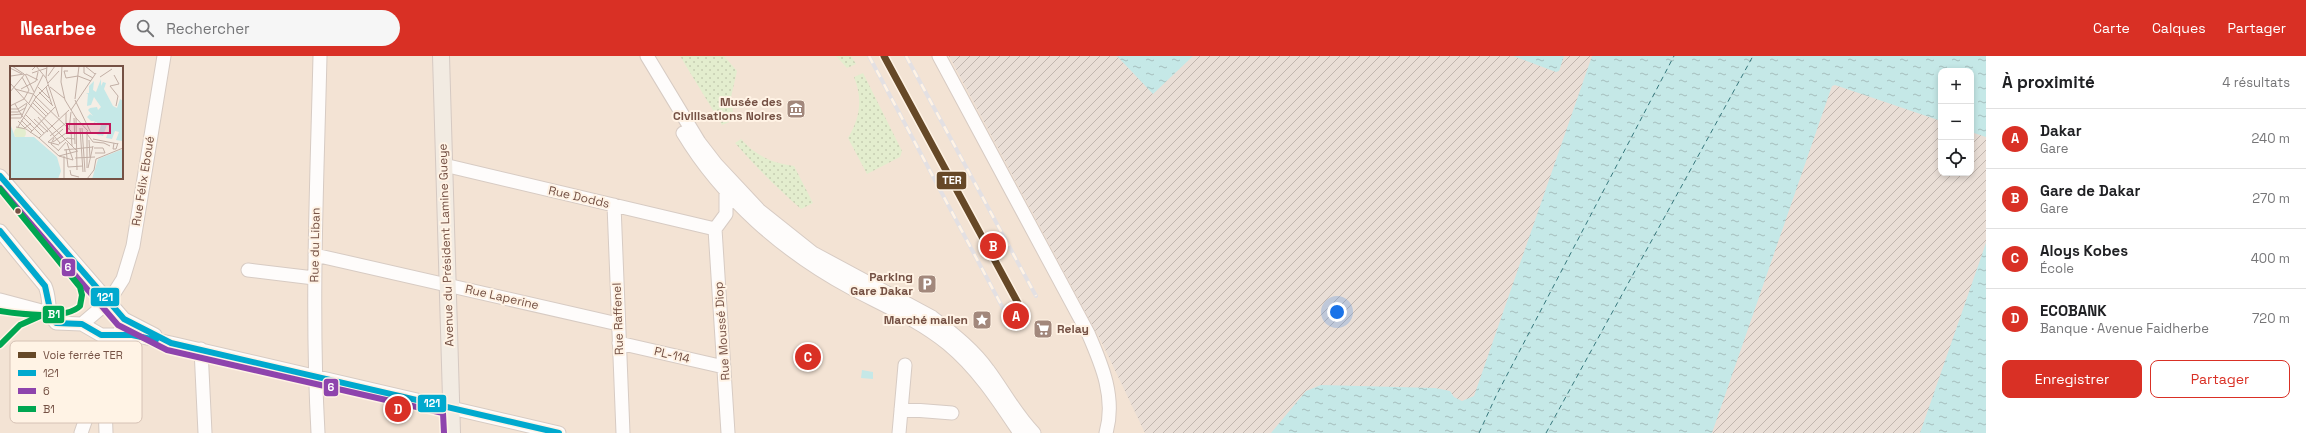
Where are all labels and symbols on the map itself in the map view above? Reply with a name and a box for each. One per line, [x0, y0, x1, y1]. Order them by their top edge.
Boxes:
inset map [10, 66, 123, 179]
place label: Musée des Civilisations Noires [673, 94, 782, 124]
museum icon: Musée des Civilisations Noires [785, 98, 807, 120]
street label: Rue Félix Eboué [128, 135, 158, 227]
street label: Avenue du Président Lamine Gueye [434, 143, 458, 347]
line badge: TER [936, 171, 967, 190]
text: TER [942, 173, 962, 187]
street label: Rue Dodds [547, 182, 611, 212]
unlabelled marker [13, 206, 23, 216]
street label: Rue du Liban [306, 207, 324, 283]
pin: B [980, 231, 1006, 261]
line badge: 6 [61, 258, 76, 277]
text: 6 [65, 260, 72, 274]
place label: Parking Gare Dakar [850, 269, 913, 299]
parking icon: Parking Gare Dakar [916, 273, 938, 295]
street label: Rue Laperine [464, 281, 540, 313]
street label: Rue Moussé Diop [711, 281, 733, 381]
street label: Rue Raffenel [609, 282, 627, 356]
line badge: 121 [90, 287, 120, 307]
text: 121 [97, 290, 113, 304]
pin: A [1003, 301, 1029, 331]
your location [1327, 302, 1347, 322]
line badge: B1 [42, 305, 65, 324]
text: B1 [48, 307, 60, 321]
place icon: Marché malien [971, 309, 993, 331]
place label: Marché malien [884, 312, 968, 328]
supermarket icon: Relay [1032, 318, 1054, 340]
place label: Relay [1057, 321, 1089, 337]
legend [10, 341, 142, 423]
pin: C [795, 342, 821, 372]
street label: PL-114 [653, 343, 692, 367]
text: Voie ferrée TER [43, 348, 123, 362]
text: 121 [43, 366, 59, 380]
line badge: 6 [323, 378, 339, 397]
text: 6 [328, 380, 335, 394]
text: 6 [43, 384, 50, 398]
pin: D [385, 394, 411, 424]
line badge: 121 [417, 394, 447, 413]
text: 121 [424, 396, 440, 410]
text: B1 [43, 402, 55, 416]

